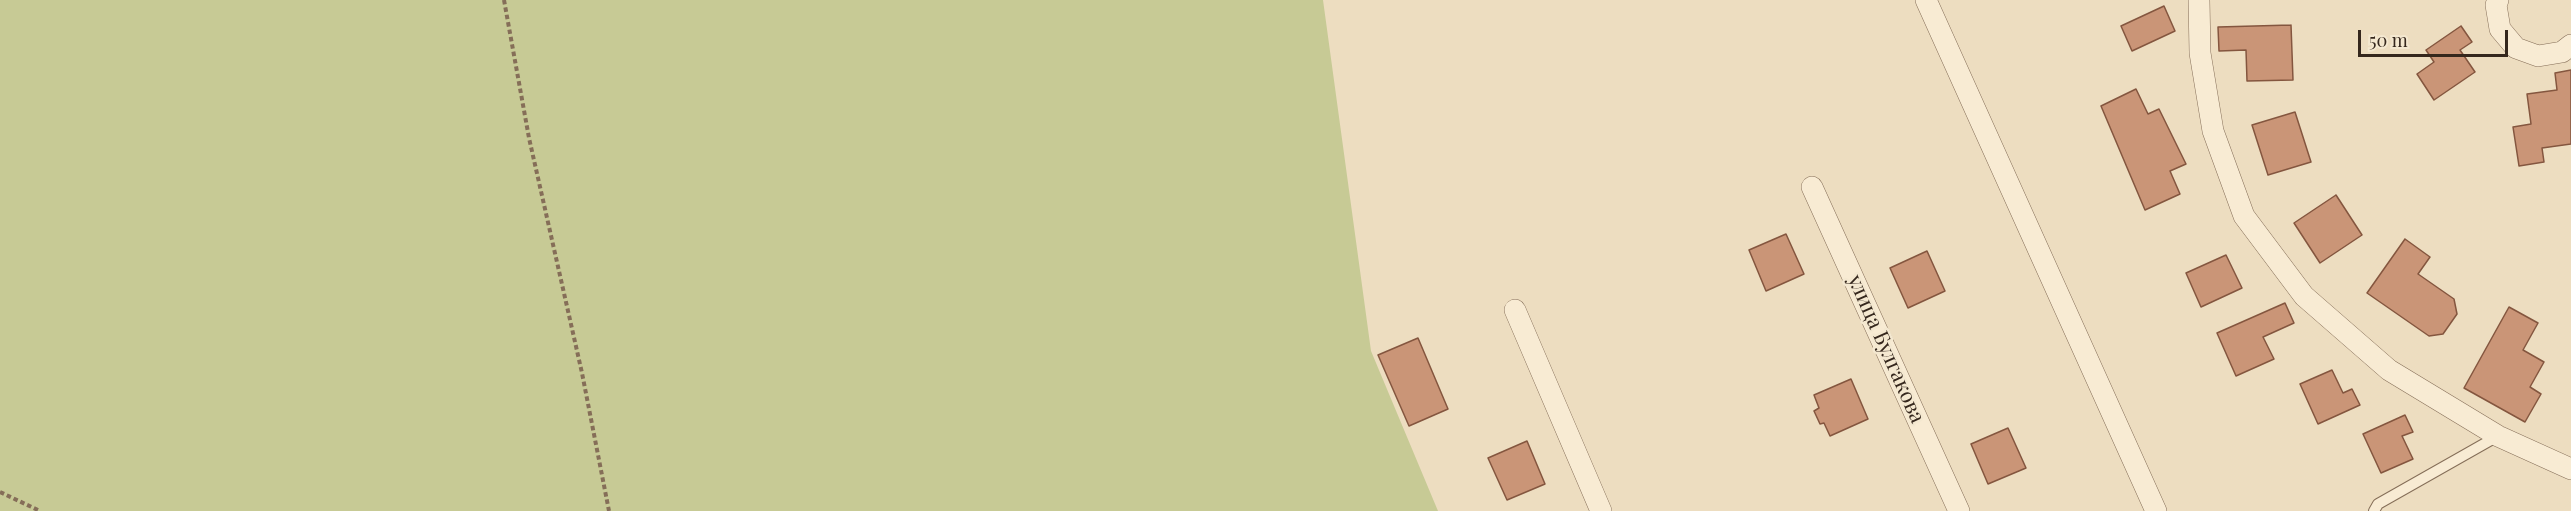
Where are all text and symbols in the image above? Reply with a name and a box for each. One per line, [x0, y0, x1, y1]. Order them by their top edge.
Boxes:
scale bar [2361, 18, 2511, 56]
text: 50 m [2369, 28, 2408, 52]
street label: улица Булгакова [1842, 271, 1930, 427]

